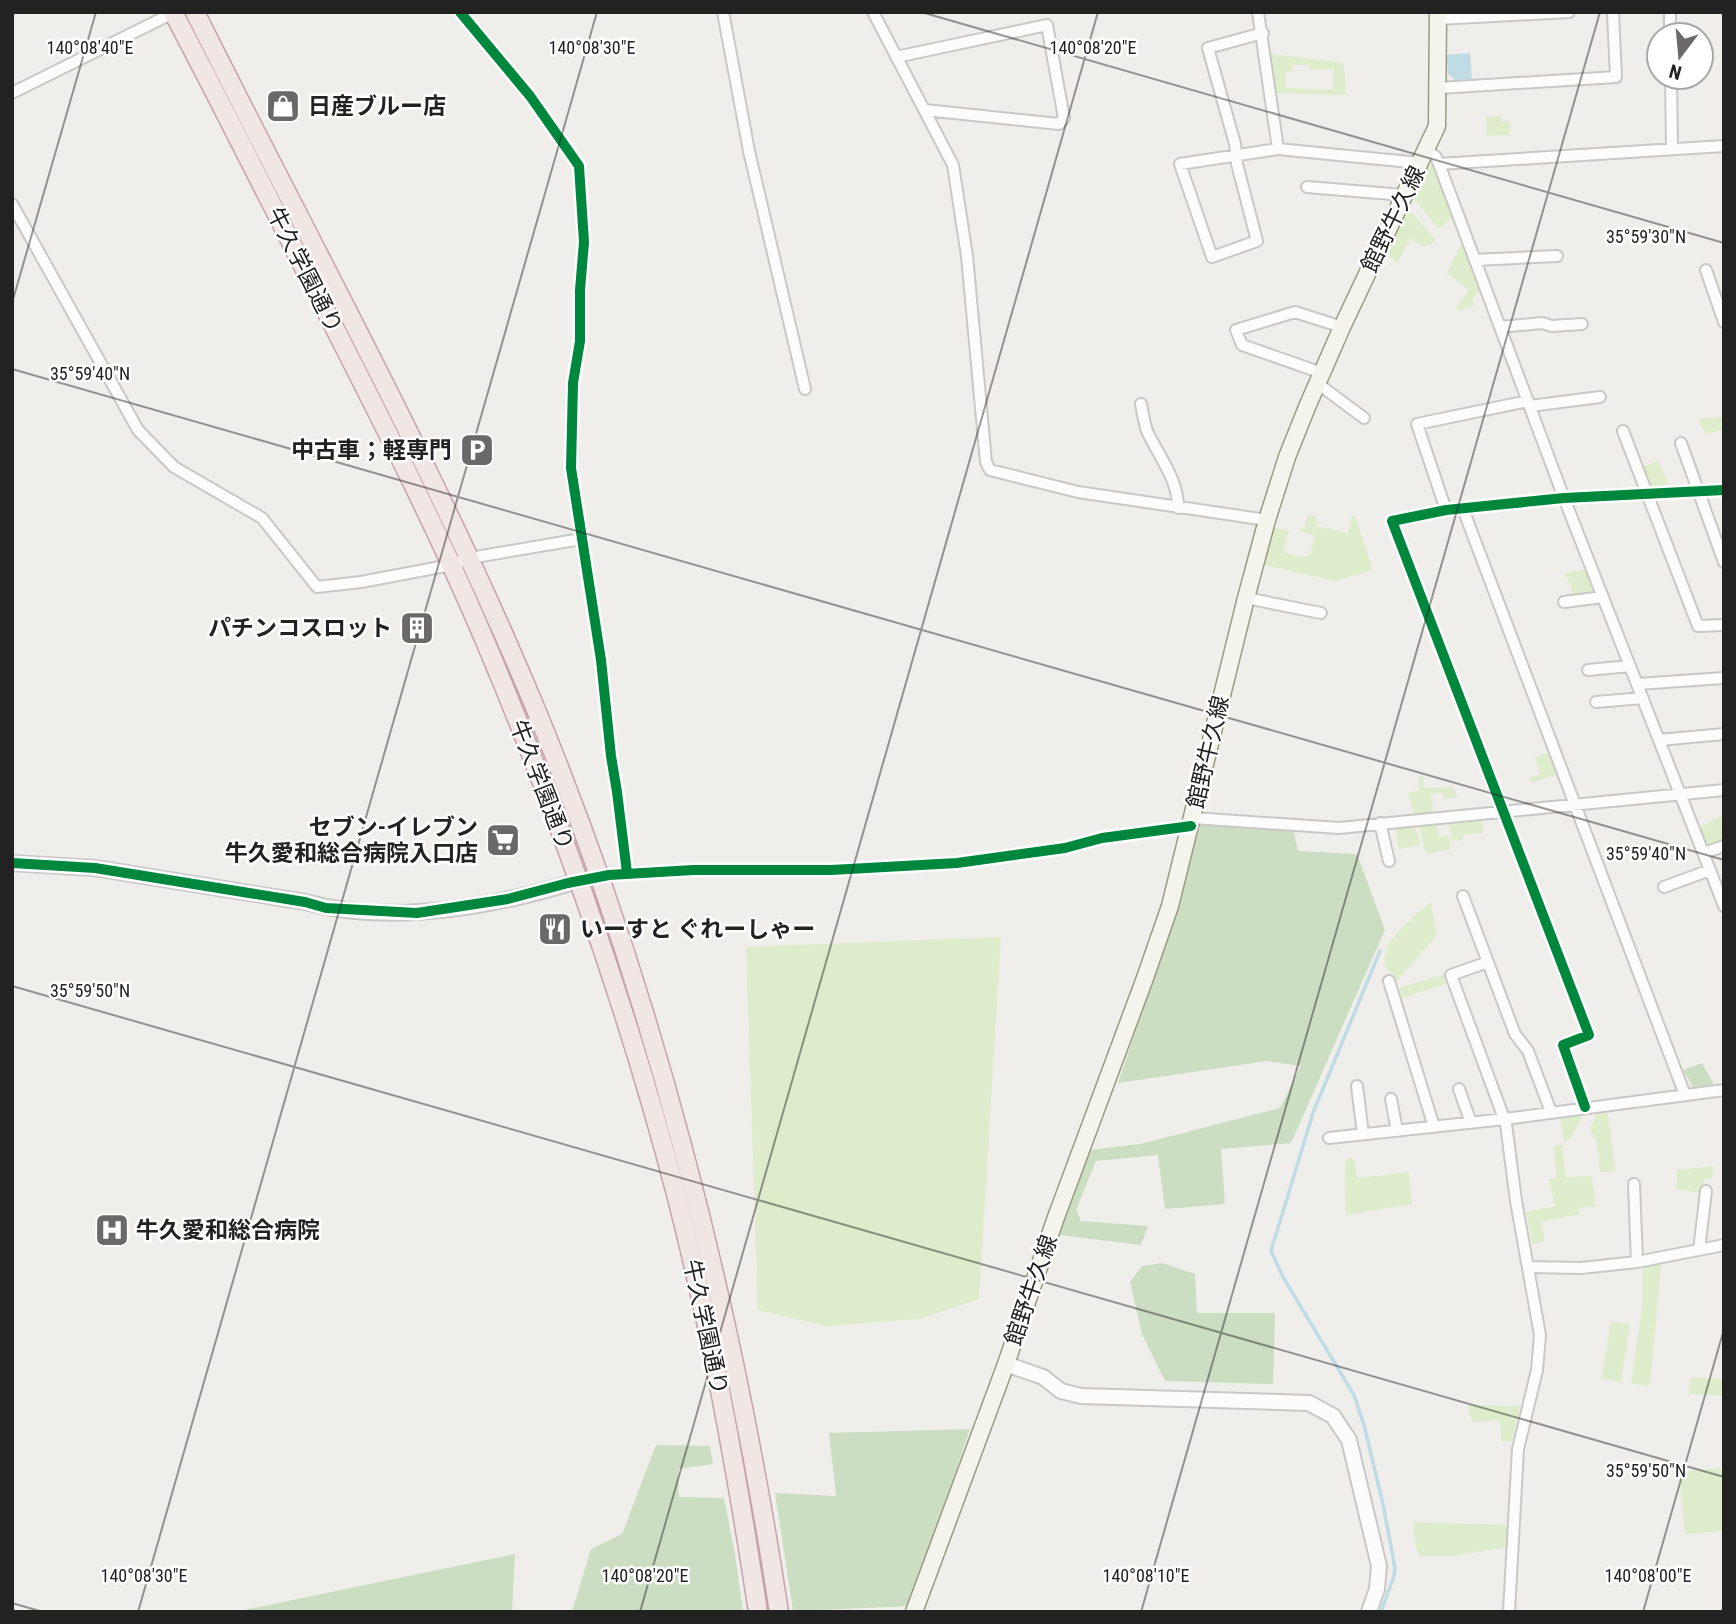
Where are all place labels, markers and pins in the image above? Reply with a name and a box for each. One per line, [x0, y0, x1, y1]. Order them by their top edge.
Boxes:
shop icon: 日産ブルー店 [264, 87, 302, 125]
place label: 日産ブルー店 [308, 93, 446, 120]
parking icon: 中古車；軽専門 [458, 431, 496, 469]
place label: 中古車；軽専門 [291, 437, 452, 464]
building icon: パチンコスロット [398, 609, 436, 647]
place label: パチンコスロット [208, 615, 392, 642]
place label: セブン-イレブン 牛久愛和総合病院入口店 [225, 814, 478, 867]
supermarket icon: セブン-イレブン 牛久愛和総合病院入口店 [484, 821, 522, 859]
restaurant icon: いーすと ぐれーしゃー [536, 910, 574, 948]
place label: いーすと ぐれーしゃー [580, 916, 815, 943]
hospital icon: 牛久愛和総合病院 [93, 1211, 131, 1249]
place label: 牛久愛和総合病院 [136, 1217, 320, 1244]

